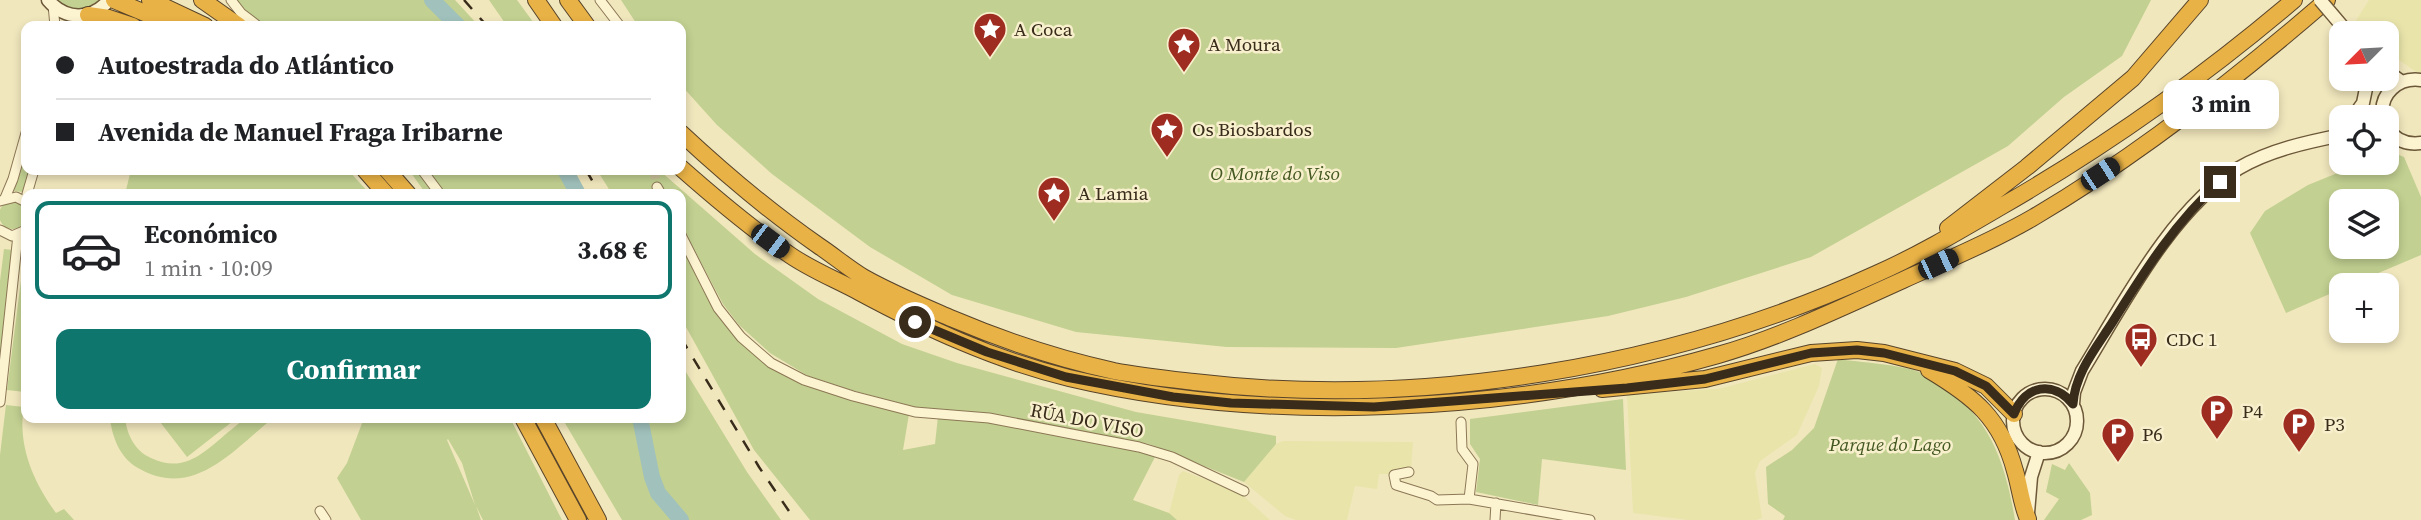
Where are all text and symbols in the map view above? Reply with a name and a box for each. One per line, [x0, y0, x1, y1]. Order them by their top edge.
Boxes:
place icon: A Coca [971, 10, 1009, 59]
place label: A Coca [1014, 16, 1073, 42]
north arrow [2329, 21, 2399, 91]
map controls [2329, 21, 2399, 343]
place icon: A Moura [1165, 25, 1203, 74]
place label: A Moura [1208, 31, 1281, 57]
text: Autoestrada do Atlántico [98, 47, 394, 83]
callout: 3 min [2162, 80, 2278, 130]
text: 3 min [2191, 88, 2251, 120]
button: locate [2329, 105, 2399, 175]
place icon: Os Biosbardos [1148, 110, 1186, 159]
text: Avenida de Manuel Fraga Iribarne [98, 114, 503, 150]
place label: Os Biosbardos [1192, 116, 1312, 142]
car [2077, 154, 2124, 194]
park label: O Monte do Viso [1210, 160, 1340, 186]
route end [2204, 166, 2236, 198]
place icon: A Lamia [1035, 174, 1073, 223]
place label: A Lamia [1078, 180, 1149, 206]
button: layers [2329, 189, 2399, 259]
text: Económico [144, 216, 277, 252]
icon: car [60, 219, 123, 282]
car [747, 220, 794, 262]
text: 3.68 € [577, 232, 647, 268]
car [1915, 246, 1962, 282]
text: 1 min · 10:09 [144, 252, 273, 284]
button: + [2329, 273, 2399, 343]
route start [899, 306, 931, 338]
bus stop icon: CDC 1 [2122, 320, 2160, 369]
place label: CDC 1 [2166, 326, 2218, 352]
button: Confirmar [56, 329, 651, 409]
parking icon: P4 [2198, 392, 2236, 441]
street label: RÚA DO VISO [1028, 396, 1146, 444]
place label: P4 [2242, 398, 2263, 424]
parking icon: P3 [2280, 405, 2318, 454]
place label: P3 [2324, 411, 2345, 437]
parking icon: P6 [2099, 415, 2137, 464]
place label: P6 [2142, 421, 2163, 447]
park label: Parque do Lago [1828, 431, 1951, 457]

